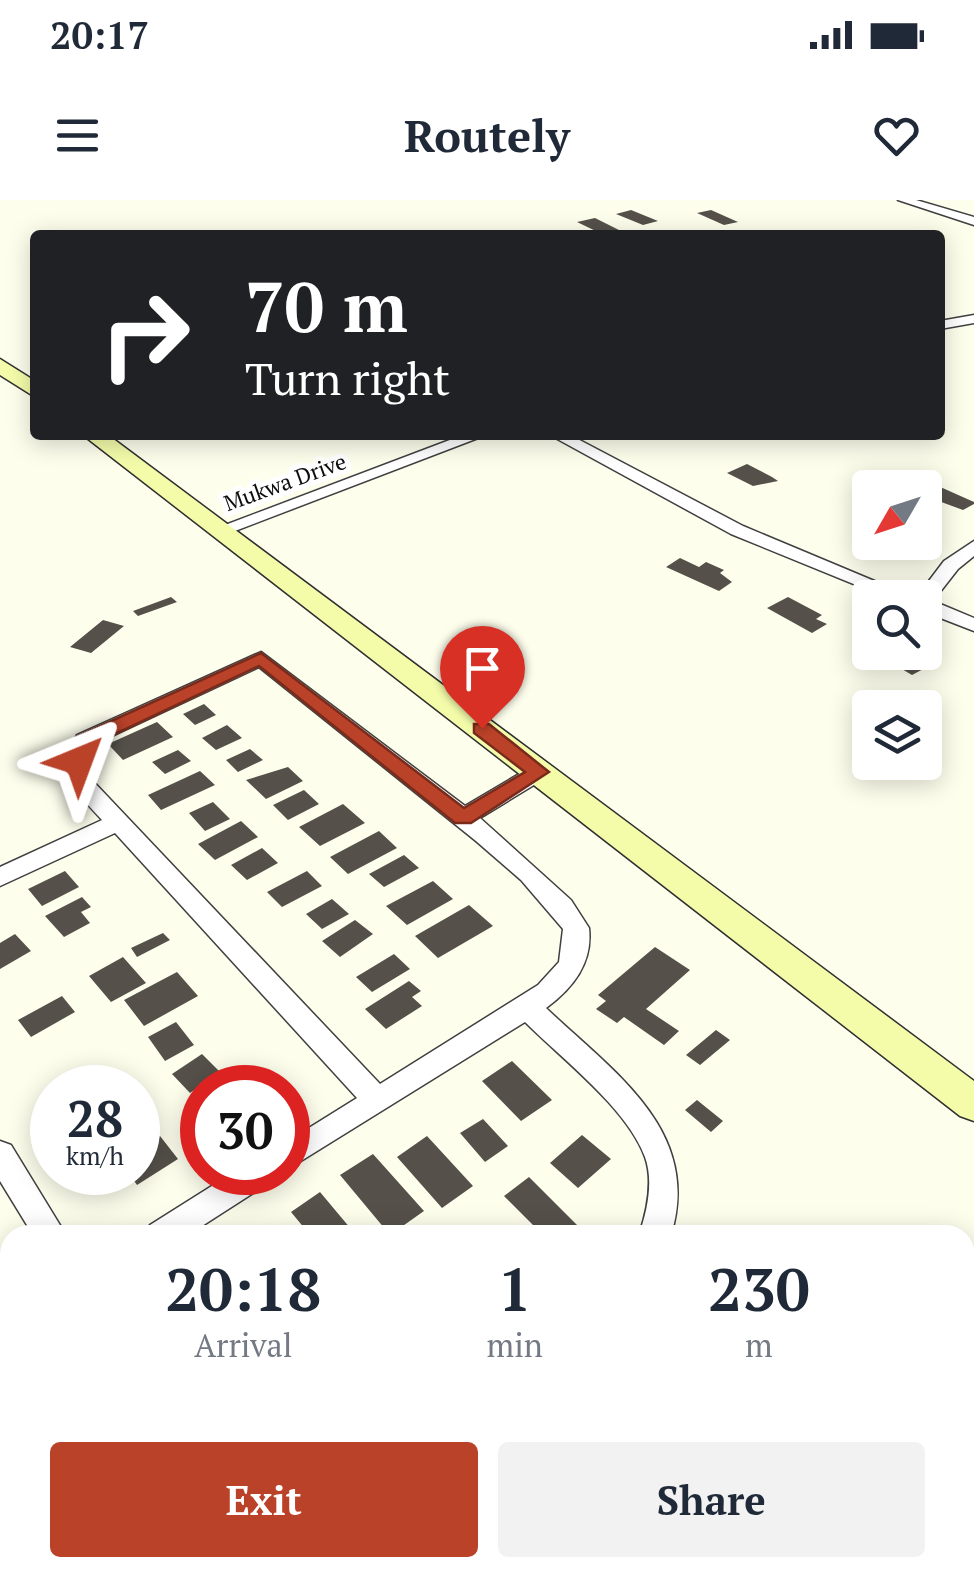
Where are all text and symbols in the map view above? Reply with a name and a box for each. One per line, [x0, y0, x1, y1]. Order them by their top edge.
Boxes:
text: 20:17 [50, 10, 149, 60]
text: Routely [404, 105, 570, 165]
icon: menu [50, 108, 105, 163]
icon: heart [869, 108, 924, 163]
text: 70 m [245, 259, 408, 352]
icon: right [80, 270, 210, 400]
text: Turn right [245, 348, 450, 408]
street label: Mukwa Drive [220, 446, 350, 517]
north arrow [852, 470, 942, 560]
map controls [852, 470, 942, 780]
button: search [852, 580, 942, 670]
pin [440, 626, 525, 729]
icon: arrive [455, 641, 510, 696]
button: layers [852, 690, 942, 780]
position arrow [27, 709, 131, 813]
speed limit sign: 30 [180, 1065, 310, 1195]
text: 28 [67, 1085, 123, 1151]
text: km/h [66, 1139, 124, 1172]
text: 20:18 [165, 1249, 321, 1328]
text: 1 [498, 1249, 532, 1328]
text: 230 [708, 1249, 810, 1328]
text: Arrival [194, 1324, 292, 1366]
text: min [487, 1324, 543, 1366]
text: m [745, 1324, 773, 1366]
button: Exit [50, 1442, 478, 1557]
button: Share [498, 1442, 925, 1557]

